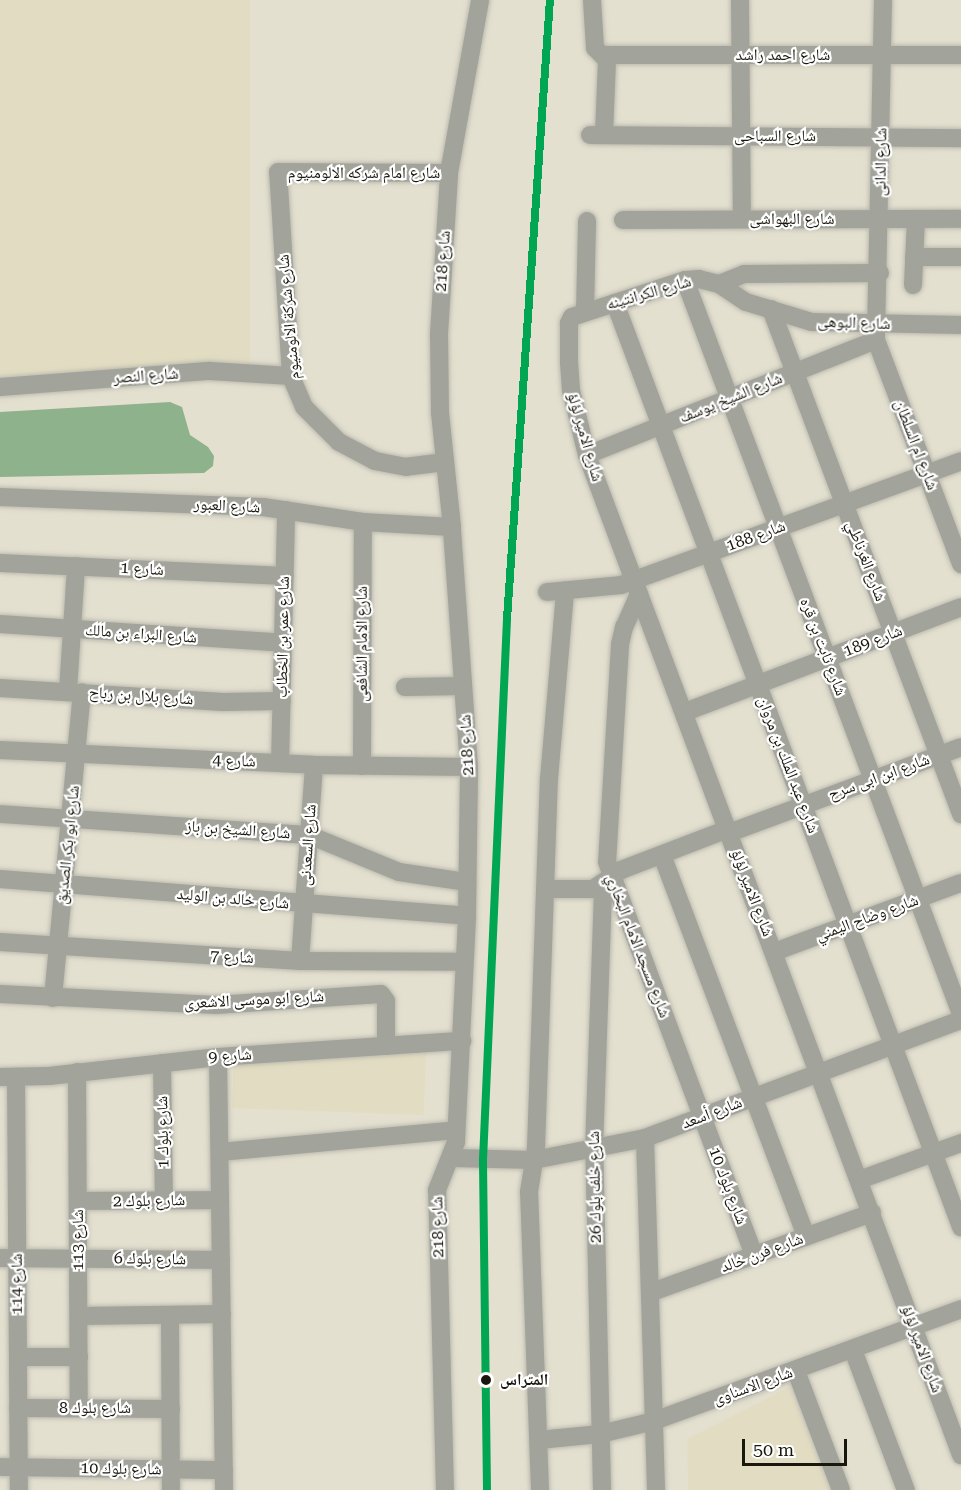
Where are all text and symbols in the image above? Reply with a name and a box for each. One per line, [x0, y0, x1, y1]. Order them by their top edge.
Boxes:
street label: شارع احمد راشد [736, 45, 830, 65]
street label: شارع السباحى [734, 126, 816, 146]
street label: شارع الدانى [871, 128, 891, 196]
street label: شارع امام شركه الالومنيوم [288, 163, 440, 183]
street label: شارع البهواشى [749, 209, 835, 229]
street label: شارع 218 [431, 230, 455, 292]
street label: شارع شركة الالومنيوم [274, 254, 304, 380]
street label: شارع الكرانتينه [604, 272, 694, 314]
street label: شارع البوهى [817, 312, 891, 334]
street label: شارع النصر [113, 364, 179, 388]
street label: شارع الشيخ يوسف [677, 369, 785, 427]
street label: شارع الامير لؤلؤ [563, 390, 607, 484]
street label: شارع ام السلطان [890, 397, 942, 493]
street label: شارع العبور [193, 495, 261, 517]
street label: شارع 188 [724, 516, 788, 556]
street label: شارع الغرناطي [842, 518, 890, 604]
street label: شارع 1 [120, 558, 164, 580]
street label: شارع عمر بن الخطاب [272, 576, 294, 698]
street label: شارع الامام الشافعى [352, 586, 372, 702]
street label: شارع ثابت بن قره [796, 595, 850, 699]
street label: شارع البراء بن مالك [84, 621, 198, 647]
street label: شارع 189 [841, 621, 905, 661]
street label: شارع بلال بن رباح [88, 683, 194, 709]
street label: شارع عبد الملك بن مروان [753, 694, 823, 836]
street label: شارع 218 [456, 714, 478, 776]
street label: شارع ابن ابى سرح [826, 750, 932, 804]
street label: شارع 4 [212, 751, 256, 771]
street label: شارع ابو بكر الصديق [52, 785, 84, 905]
street label: شارع السعدنى [296, 803, 320, 887]
street label: شارع الشيخ بن باز [185, 817, 291, 843]
street label: شارع الامير لؤلؤ [727, 847, 777, 939]
street label: شارع مسجد الامام البخاري [602, 871, 674, 1021]
street label: شارع خالد بن الوليد [176, 885, 290, 913]
street label: شارع وضاح اليمني [813, 891, 921, 945]
street label: شارع 7 [210, 946, 254, 968]
street label: شارع ابو موسى الاشعرى [184, 987, 324, 1013]
street label: شارع 9 [208, 1045, 252, 1067]
street label: شارع أسعد [679, 1093, 745, 1133]
street label: شارع بلوك 1 [153, 1096, 173, 1168]
street label: شارع خلف بلوك 26 [584, 1131, 606, 1243]
street label: شارع بلوك 10 [704, 1145, 752, 1227]
street label: شارع بلوك 2 [113, 1191, 185, 1211]
street label: شارع 218 [428, 1196, 448, 1258]
street label: شارع 113 [68, 1209, 88, 1271]
street label: شارع فرن خالد [718, 1229, 806, 1277]
street label: شارع بلوك 6 [114, 1249, 186, 1269]
street label: شارع 114 [7, 1253, 27, 1315]
street label: شارع الامير لؤلؤ [897, 1303, 947, 1395]
street label: شارع الاسناوى [711, 1363, 795, 1409]
place label: المتراس [500, 1370, 548, 1390]
marker: المتراس [477, 1371, 495, 1389]
street label: شارع بلوك 8 [59, 1398, 131, 1418]
scale bar [745, 1427, 850, 1465]
text: 50 m [753, 1439, 794, 1460]
street label: شارع بلوك 10 [80, 1459, 162, 1479]

